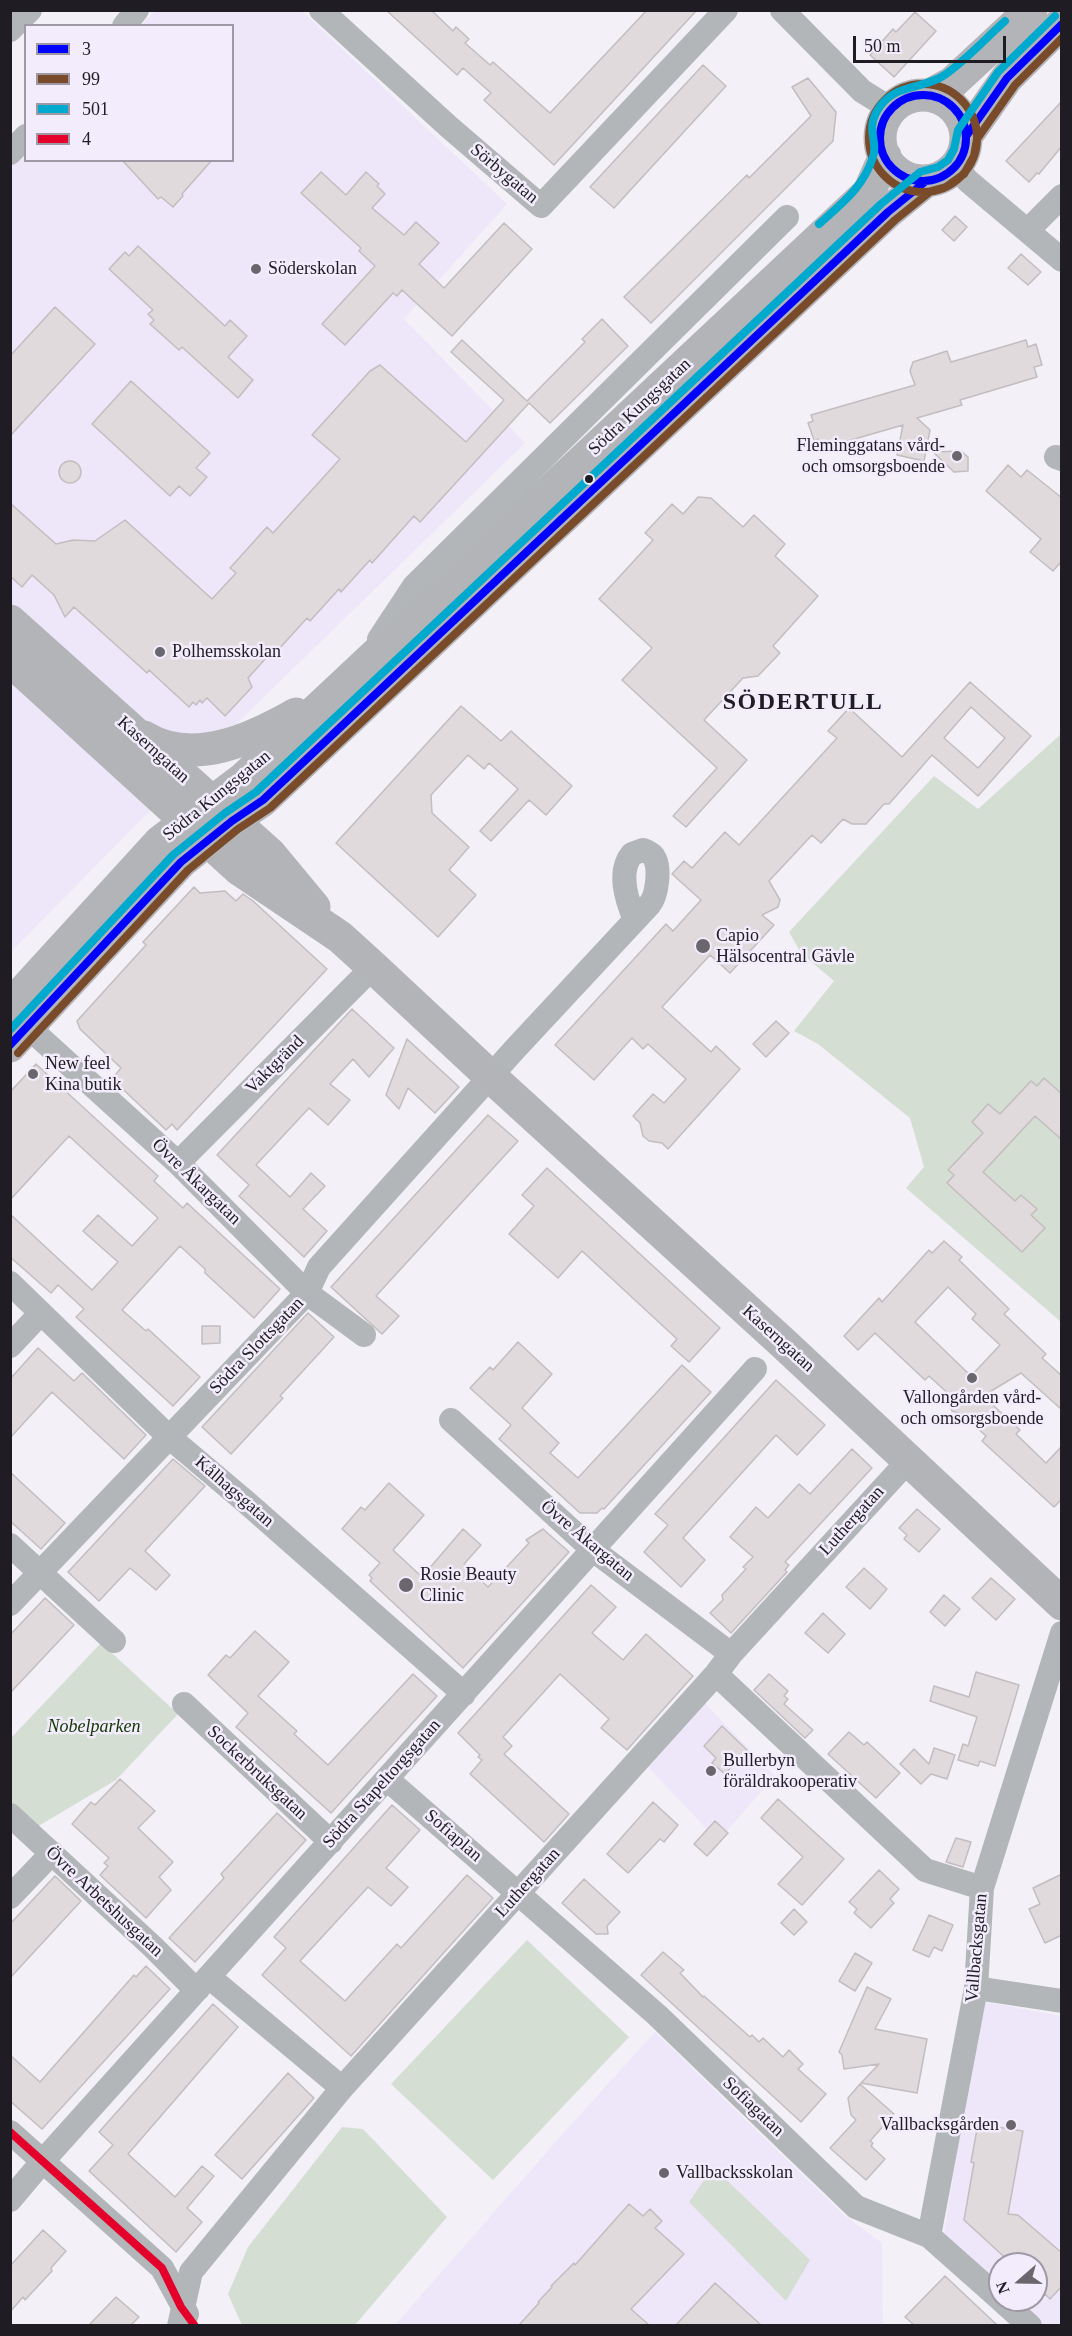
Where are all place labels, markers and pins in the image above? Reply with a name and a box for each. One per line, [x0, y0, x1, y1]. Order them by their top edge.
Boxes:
place label: Söderskolan [268, 258, 357, 280]
marker: Söderskolan [249, 262, 263, 276]
place label: Fleminggatans vård- och omsorgsboende [797, 435, 945, 478]
marker: Fleminggatans vård- och omsorgsboende [950, 449, 964, 463]
unlabelled marker [583, 473, 595, 485]
place label: Polhemsskolan [172, 641, 281, 663]
marker: Polhemsskolan [153, 645, 167, 659]
place label: Capio Hälsocentral Gävle [716, 925, 854, 968]
marker: Capio Hälsocentral Gävle [694, 937, 712, 955]
place label: New feel Kina butik [45, 1053, 121, 1096]
marker: New feel Kina butik [26, 1067, 40, 1081]
marker: Vallongården vård- och omsorgsboende [965, 1371, 979, 1385]
place label: Vallongården vård- och omsorgsboende [900, 1387, 1044, 1430]
place label: Rosie Beauty Clinic [420, 1564, 516, 1606]
marker: Rosie Beauty Clinic [397, 1576, 415, 1594]
place label: Bullerbyn föräldrakooperativ [723, 1750, 857, 1792]
marker: Bullerbyn föräldrakooperativ [704, 1764, 718, 1778]
place label: Vallbacksgården [880, 2114, 999, 2136]
marker: Vallbacksgården [1004, 2118, 1018, 2132]
place label: Vallbacksskolan [676, 2162, 793, 2184]
marker: Vallbacksskolan [657, 2166, 671, 2180]

